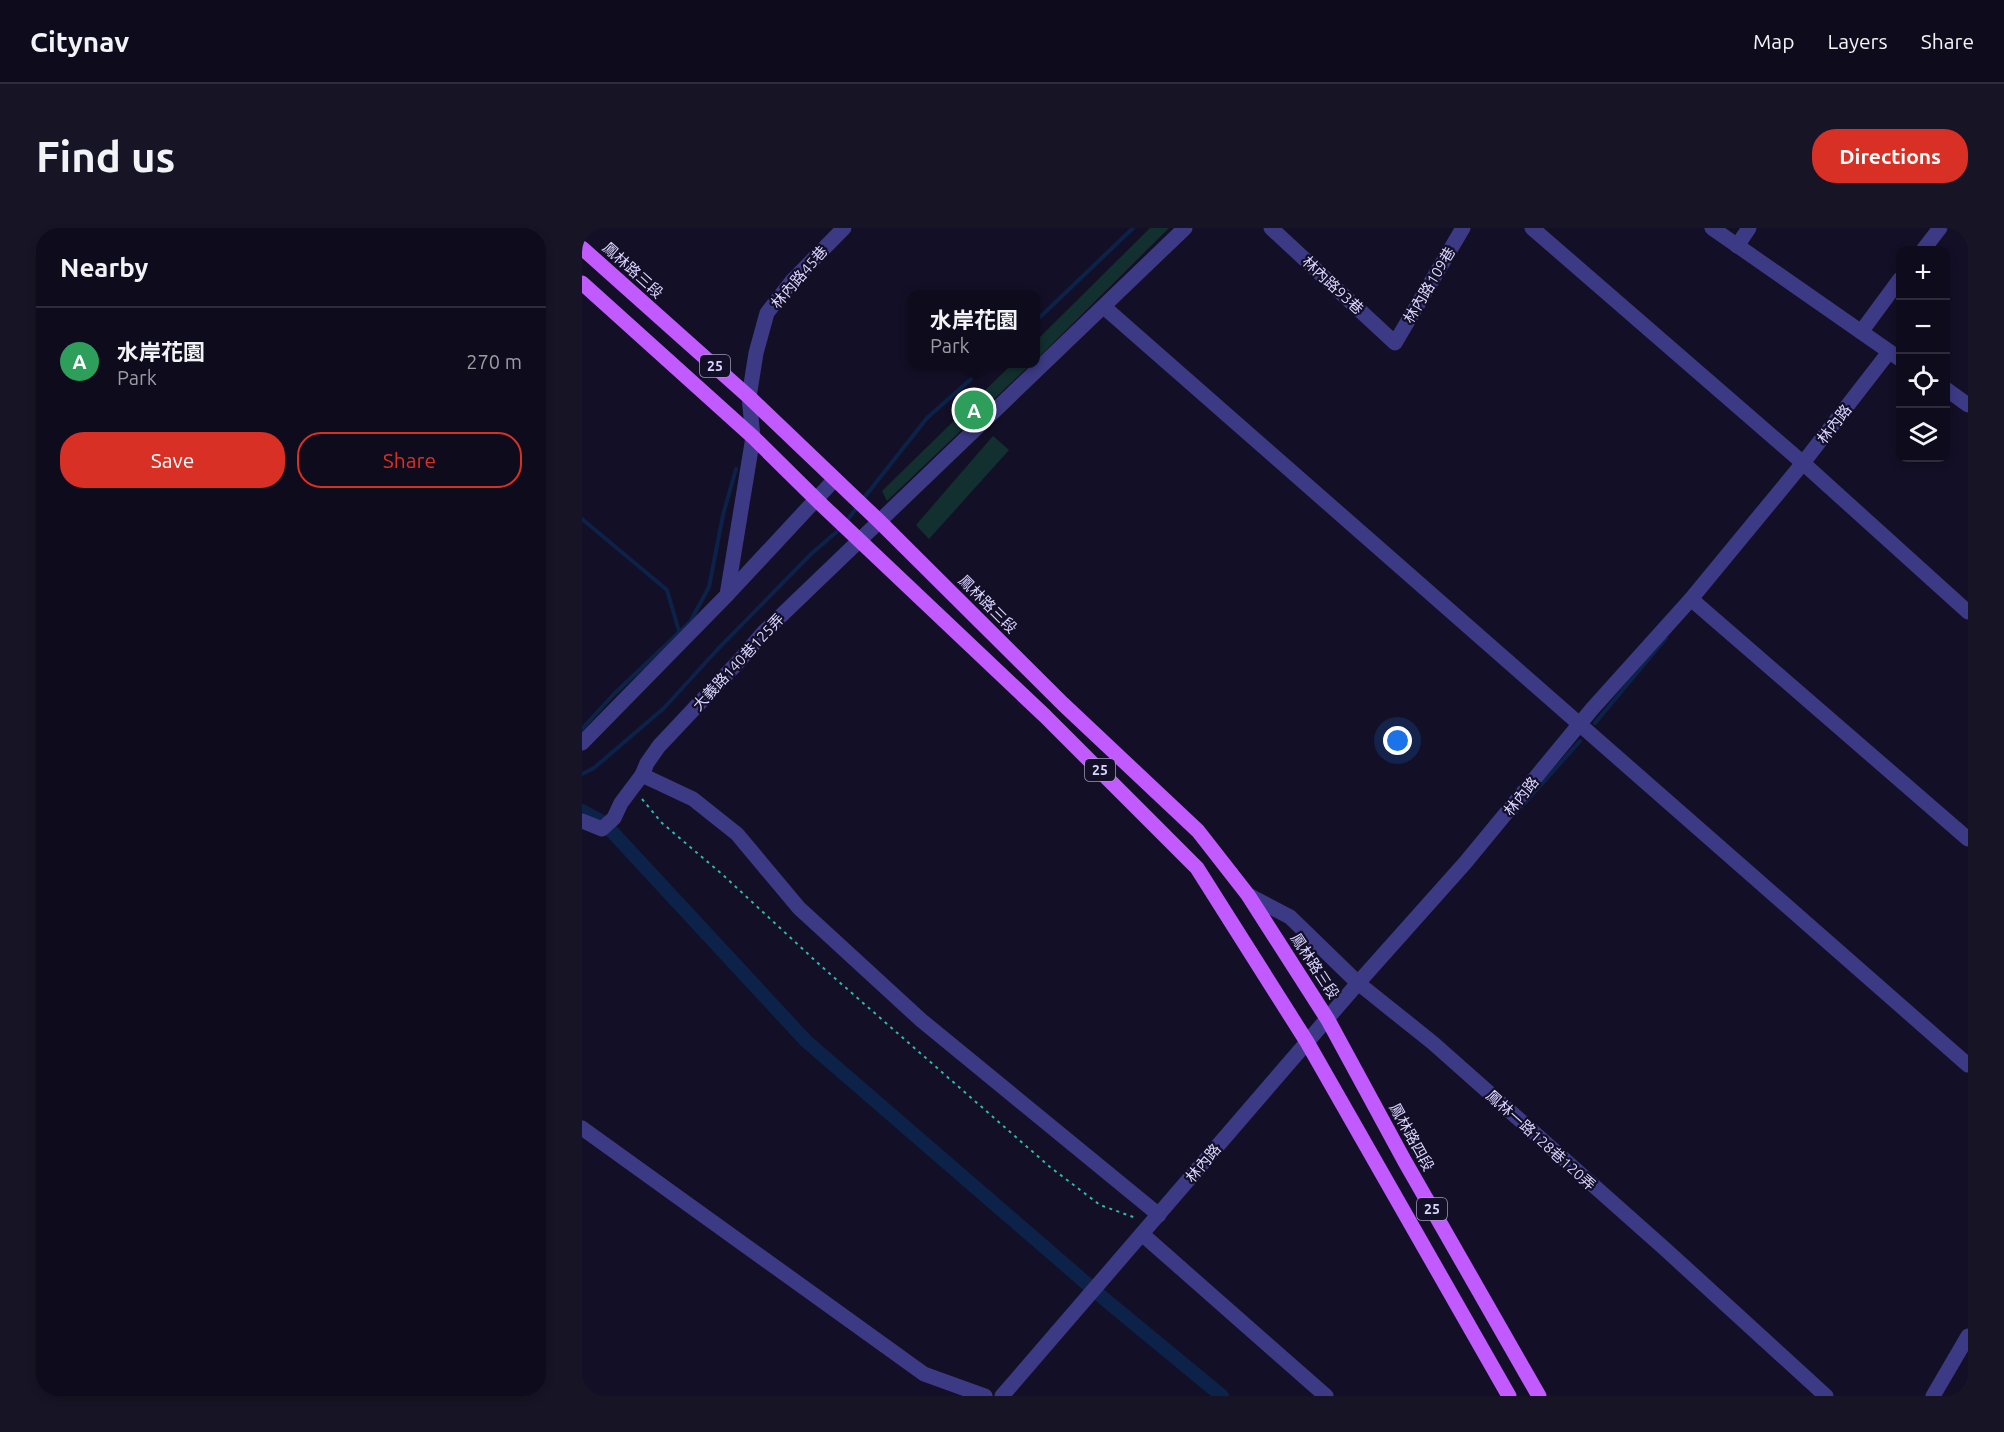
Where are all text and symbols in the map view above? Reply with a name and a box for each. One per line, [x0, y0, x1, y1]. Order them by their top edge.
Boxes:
text: Citynav [30, 26, 129, 57]
text: Map [1753, 29, 1794, 53]
text: Layers [1827, 29, 1888, 53]
text: Share [1921, 29, 1974, 53]
button: Directions [1812, 129, 1968, 183]
text: Find us [36, 133, 175, 180]
street label: 鳳林路三段 [599, 239, 667, 301]
street label: 林內路45巷 [767, 242, 831, 312]
street label: 林內路109巷 [1400, 244, 1458, 326]
map controls [1896, 246, 1950, 462]
button: + [1896, 246, 1950, 300]
text: Nearby [60, 253, 148, 282]
street label: 林內路93巷 [1299, 253, 1367, 317]
popup [908, 290, 1040, 368]
button: − [1896, 300, 1950, 354]
text: 水岸花園 [930, 307, 1018, 332]
text: Park [930, 334, 970, 357]
text: 水岸花園 [117, 339, 205, 364]
text: A [72, 350, 87, 373]
text: 270 m [466, 350, 522, 373]
button: locate [1896, 354, 1950, 408]
road number: 25 [700, 355, 730, 377]
text: Park [117, 366, 157, 389]
pin: A [954, 388, 994, 432]
street label: 林內路 [1813, 401, 1855, 447]
button: layers [1896, 408, 1950, 462]
button: Save [60, 432, 285, 488]
button: Share [297, 432, 522, 488]
street label: 鳳林路三段 [955, 571, 1021, 637]
street label: 大義路140巷125弄 [689, 610, 787, 714]
your location [1383, 726, 1412, 755]
road number: 25 [1085, 759, 1115, 781]
street label: 林內路 [1500, 773, 1542, 819]
street label: 鳳林路三段 [1287, 930, 1343, 1002]
street label: 鳳林一路128巷120弄 [1483, 1087, 1599, 1193]
street label: 鳳林路四段 [1386, 1100, 1438, 1174]
street label: 林內路 [1182, 1140, 1224, 1186]
road number: 25 [1417, 1198, 1447, 1220]

